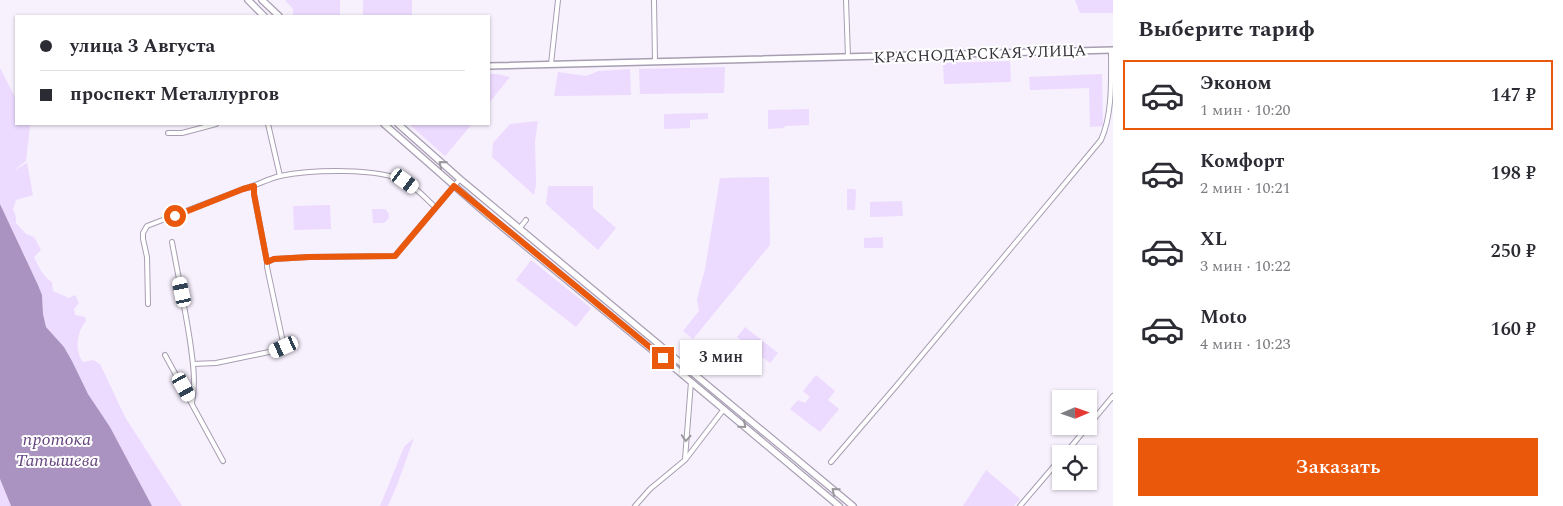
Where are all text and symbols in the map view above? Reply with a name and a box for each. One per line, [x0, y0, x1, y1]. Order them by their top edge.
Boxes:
text: Выберите тариф [1138, 13, 1315, 46]
text: улица 3 Августа [70, 32, 215, 61]
street label: КРАСНОДАРСКАЯ УЛИЦА [873, 38, 1087, 70]
text: Эконом [1200, 69, 1271, 98]
icon: car [1140, 73, 1185, 118]
text: проспект Металлургов [70, 80, 279, 109]
text: 147 ₽ [1491, 81, 1536, 110]
text: 1 мин · 10:20 [1200, 98, 1290, 122]
text: Комфорт [1200, 147, 1284, 176]
icon: car [1140, 151, 1185, 196]
text: 198 ₽ [1491, 159, 1536, 188]
one-way arrow [439, 162, 448, 170]
car [388, 166, 421, 196]
text: 2 мин · 10:21 [1200, 176, 1290, 200]
route start [164, 205, 186, 227]
text: XL [1200, 225, 1227, 254]
icon: car [1140, 229, 1185, 274]
text: 250 ₽ [1491, 237, 1536, 266]
text: 3 мин · 10:22 [1200, 254, 1290, 278]
car [171, 276, 192, 308]
text: Moto [1200, 303, 1247, 332]
icon: car [1140, 307, 1185, 352]
text: 160 ₽ [1491, 315, 1536, 344]
text: 4 мин · 10:23 [1200, 332, 1290, 356]
car [267, 334, 300, 360]
callout: 3 мин [680, 340, 763, 376]
text: 3 мин [699, 345, 743, 369]
route end [652, 347, 674, 369]
car [170, 370, 197, 404]
north arrow [1052, 390, 1098, 435]
map controls [1052, 390, 1097, 490]
one-way arrow [737, 420, 746, 429]
water label: протока Татышева [15, 426, 99, 474]
one-way arrow [681, 435, 692, 443]
button: Заказать [1138, 438, 1538, 496]
button: locate [1052, 445, 1097, 490]
one-way arrow [832, 488, 841, 497]

